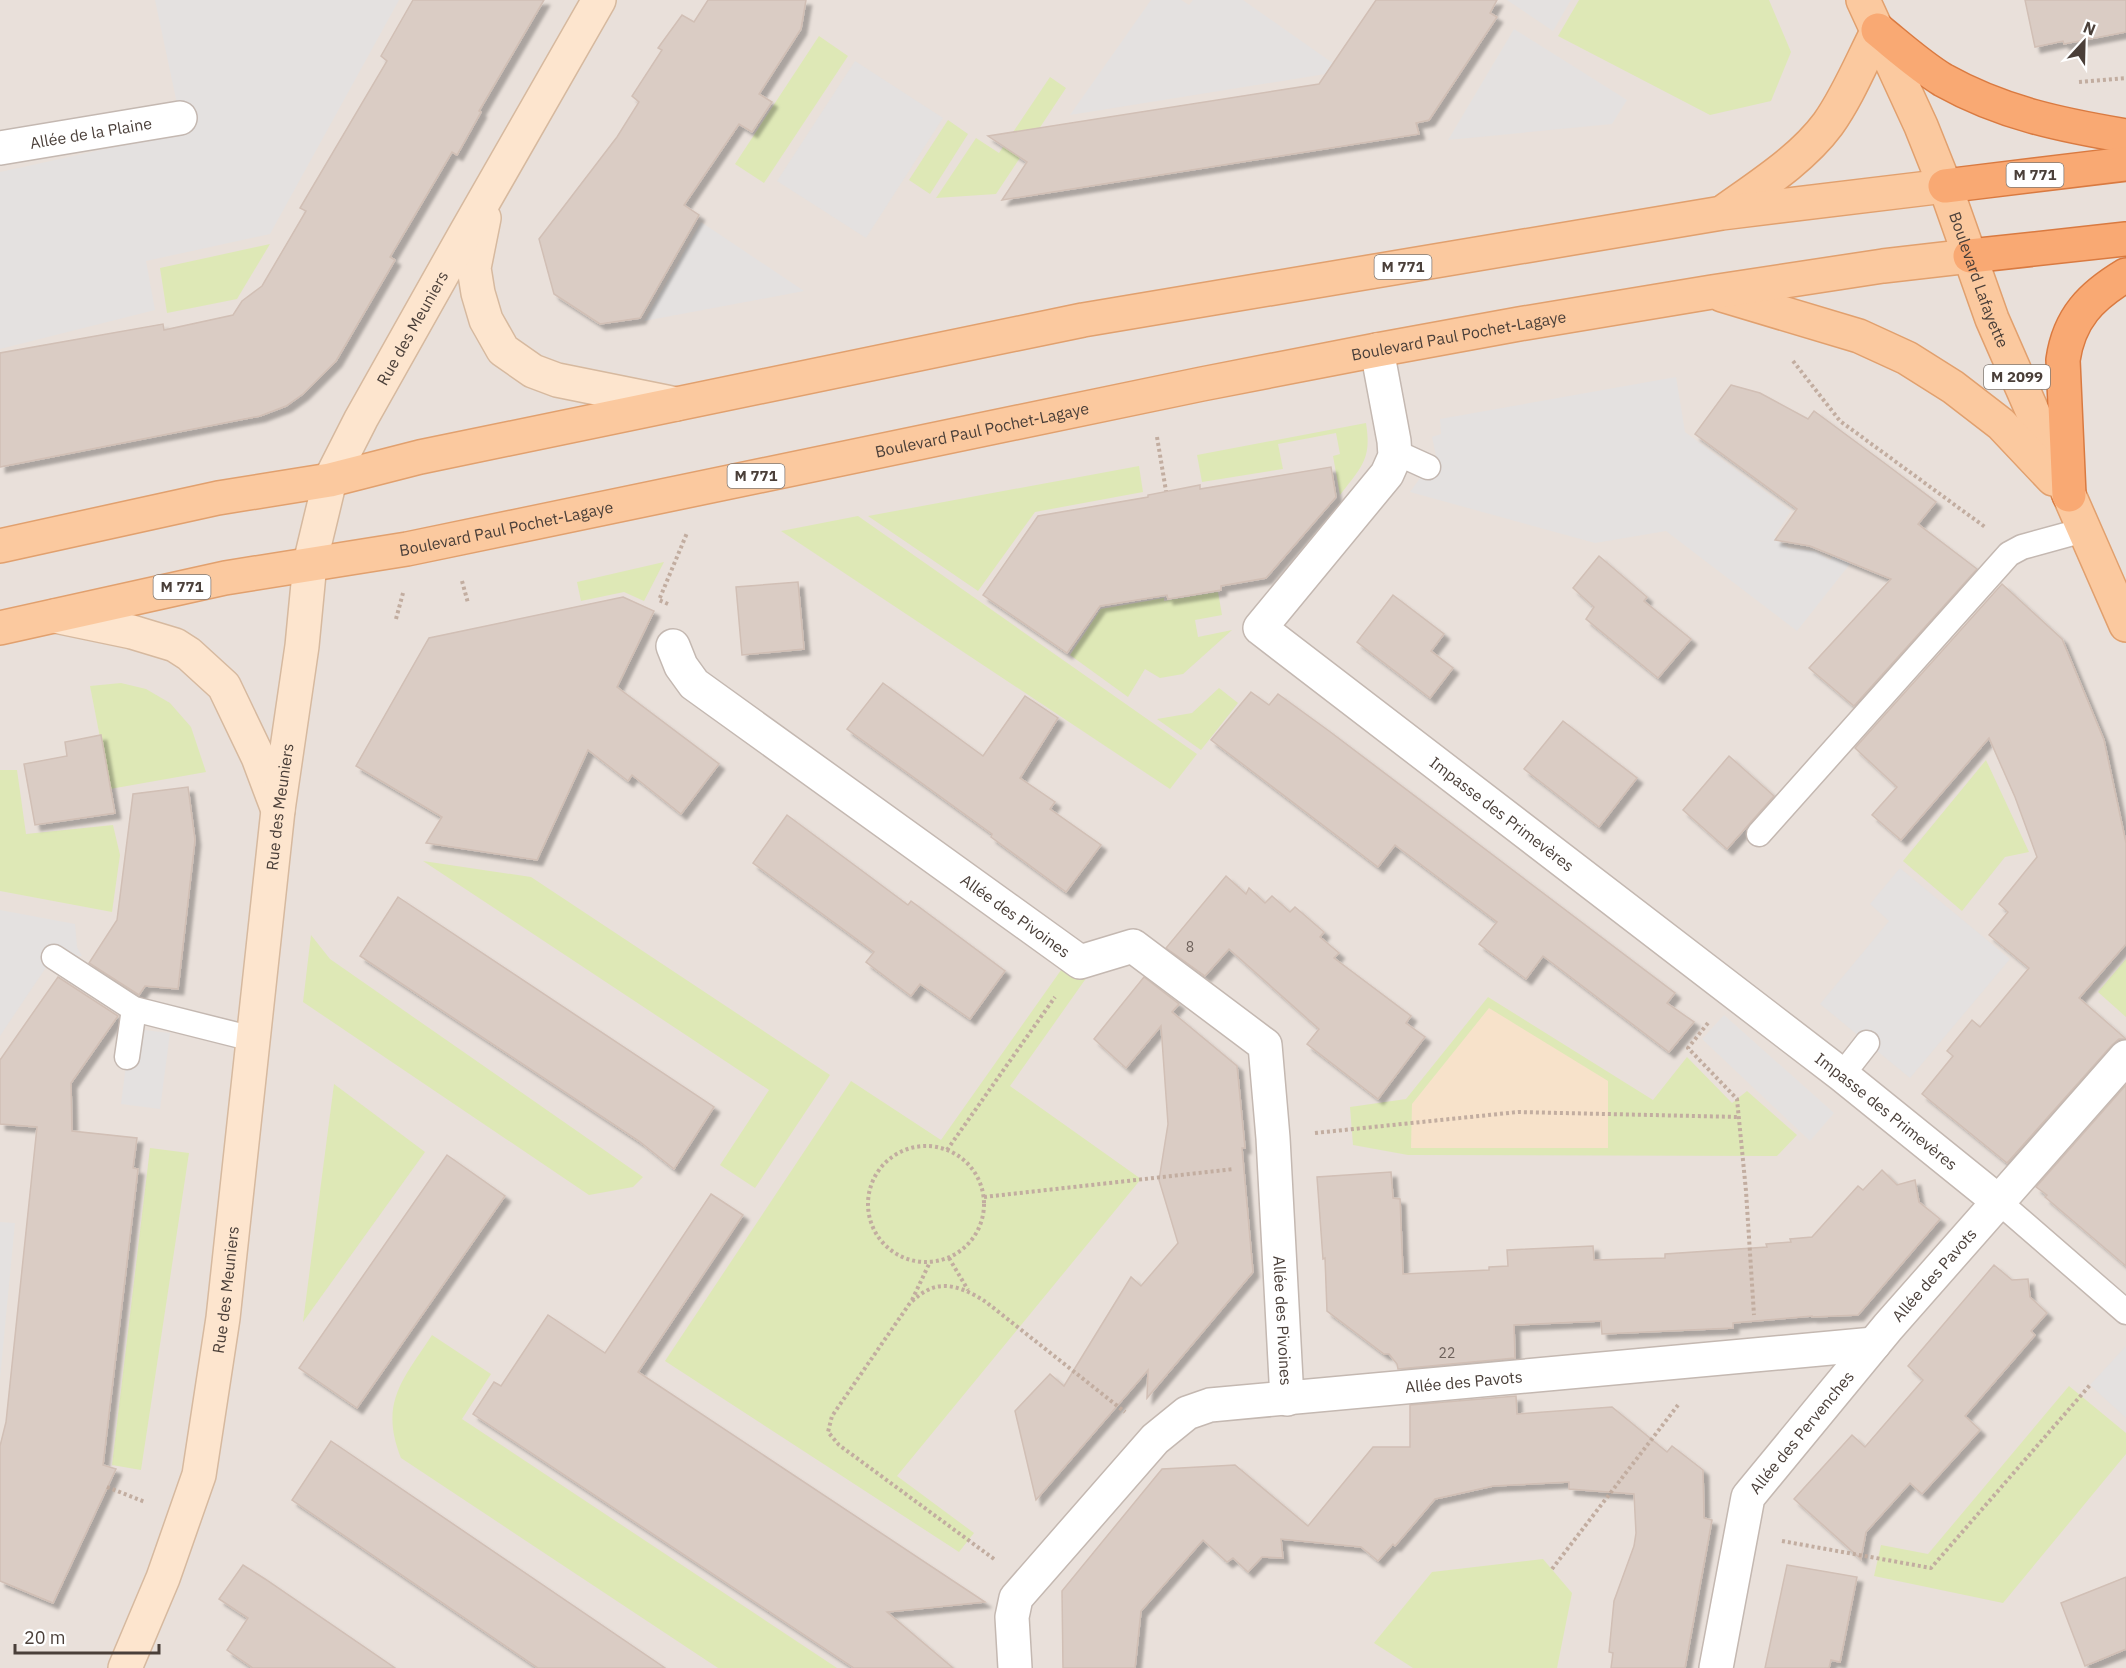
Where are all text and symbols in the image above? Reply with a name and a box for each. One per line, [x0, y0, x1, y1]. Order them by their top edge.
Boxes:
north arrow [2054, 12, 2114, 72]
text: N [2080, 17, 2099, 40]
street label: Allée de la Plaine [28, 113, 153, 153]
road number: M 771 [2006, 163, 2064, 187]
street label: Boulevard Lafayette [1945, 209, 2013, 351]
road number: M 771 [1374, 255, 1432, 279]
street label: Rue des Meuniers [372, 267, 452, 389]
street label: Boulevard Paul Pochet-Lagaye [1350, 306, 1568, 365]
road number: M 2099 [1984, 365, 2050, 389]
street label: Boulevard Paul Pochet-Lagaye [873, 398, 1091, 462]
road number: M 771 [728, 464, 784, 488]
street label: Boulevard Paul Pochet-Lagaye [398, 496, 615, 560]
road number: M 771 [154, 575, 210, 599]
street label: Rue des Meuniers [262, 742, 298, 871]
street label: Impasse des Primevères [1426, 752, 1578, 876]
street label: Allée des Pivoines [957, 869, 1074, 962]
house number: 8 [1186, 938, 1194, 956]
street label: Impasse des Primevères [1811, 1048, 1962, 1174]
street label: Allée des Pavots [1888, 1224, 1981, 1326]
street label: Rue des Meuniers [208, 1225, 243, 1355]
street label: Allée des Pivoines [1269, 1255, 1296, 1386]
house number: 22 [1439, 1344, 1455, 1362]
street label: Allée des Pavots [1404, 1366, 1523, 1397]
street label: Allée des Pervenches [1745, 1367, 1858, 1498]
scale bar [15, 1617, 159, 1655]
text: 20 m [24, 1626, 66, 1649]

